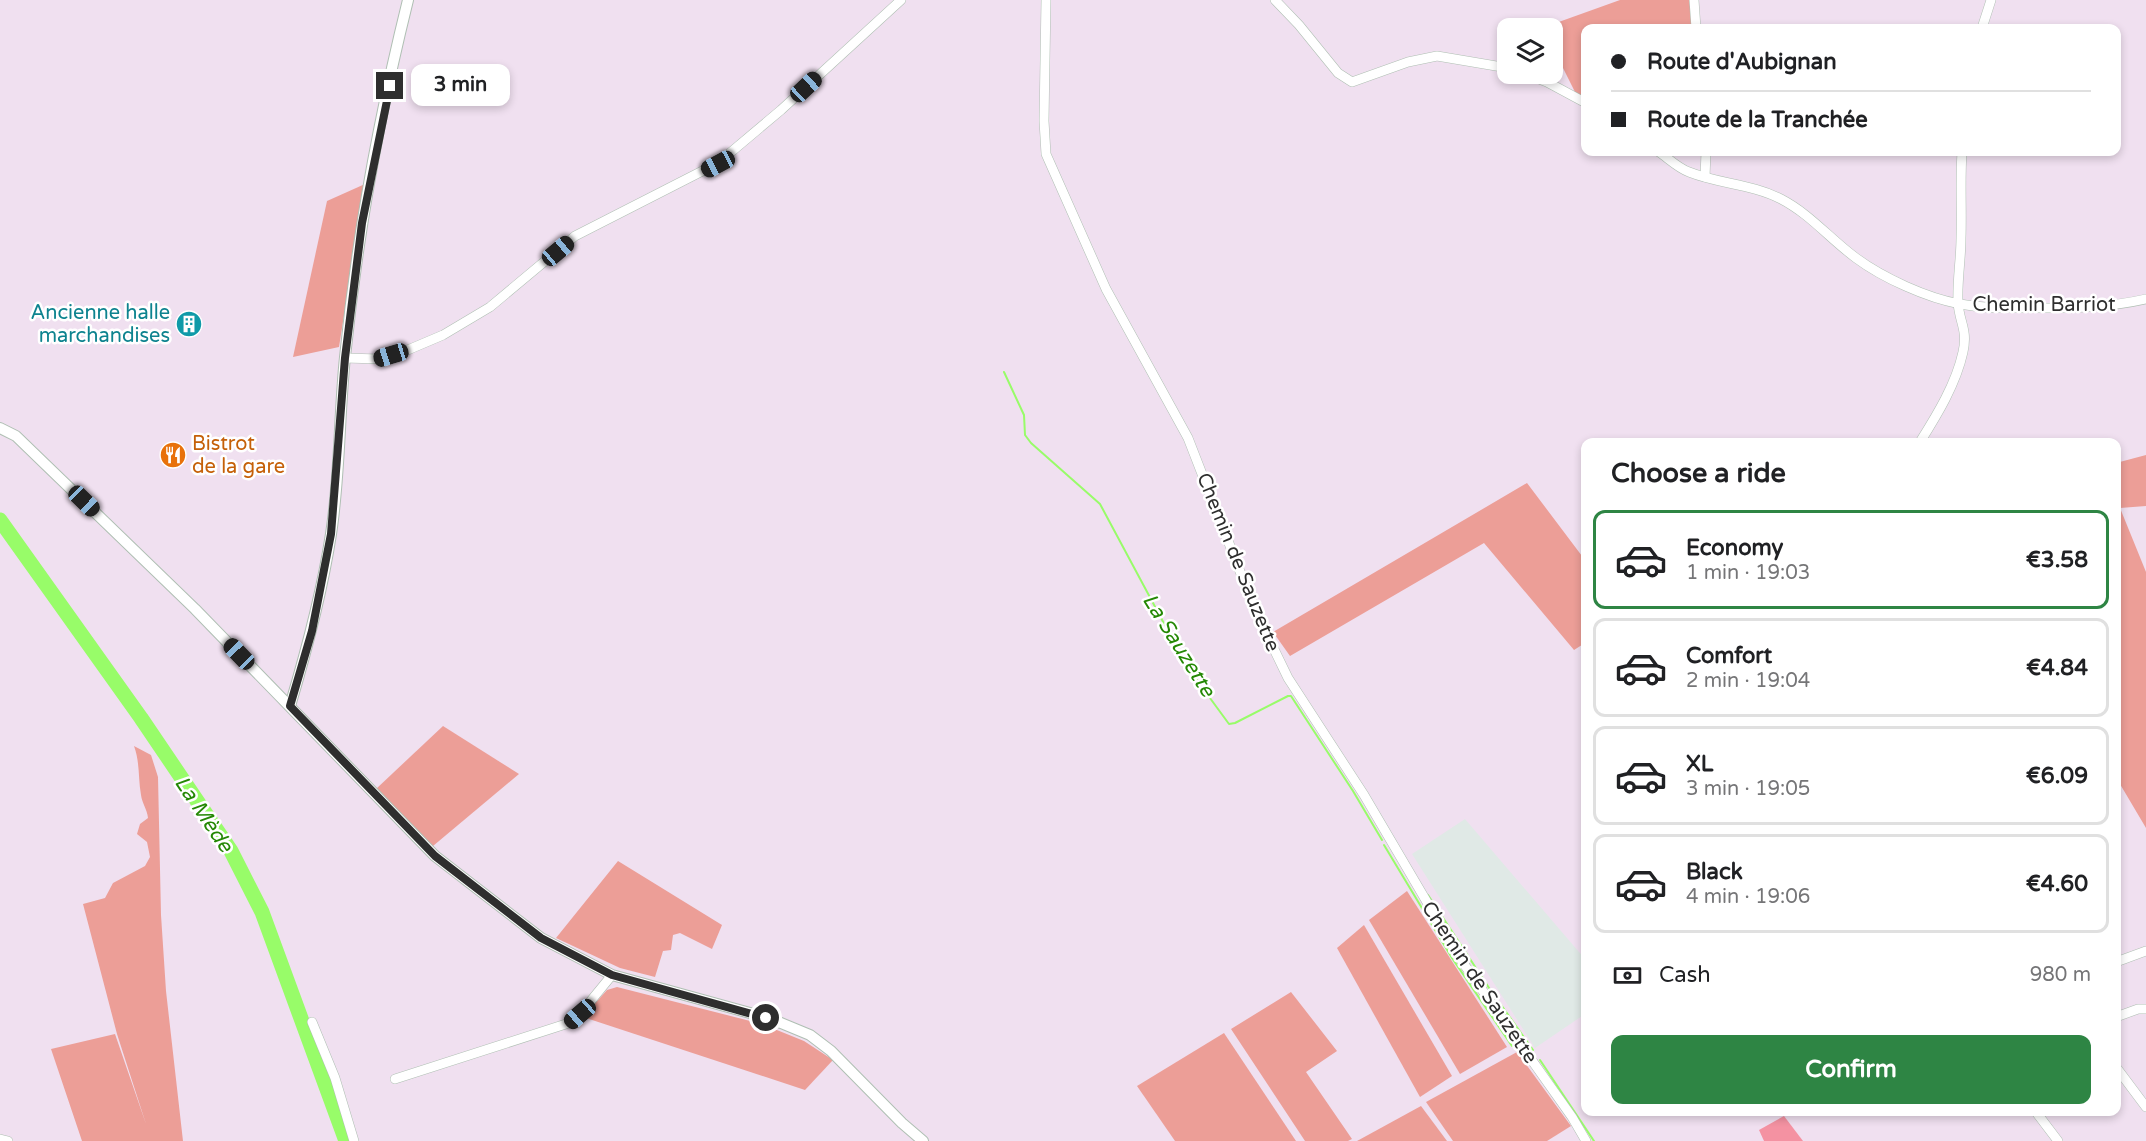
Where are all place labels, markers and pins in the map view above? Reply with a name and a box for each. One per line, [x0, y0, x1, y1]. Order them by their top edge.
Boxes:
place label: Ancienne halle marchandises [30, 301, 170, 348]
building icon: Ancienne halle marchandises [174, 309, 204, 339]
place label: Bistrot de la gare [192, 432, 285, 479]
restaurant icon: Bistrot de la gare [158, 440, 188, 470]

